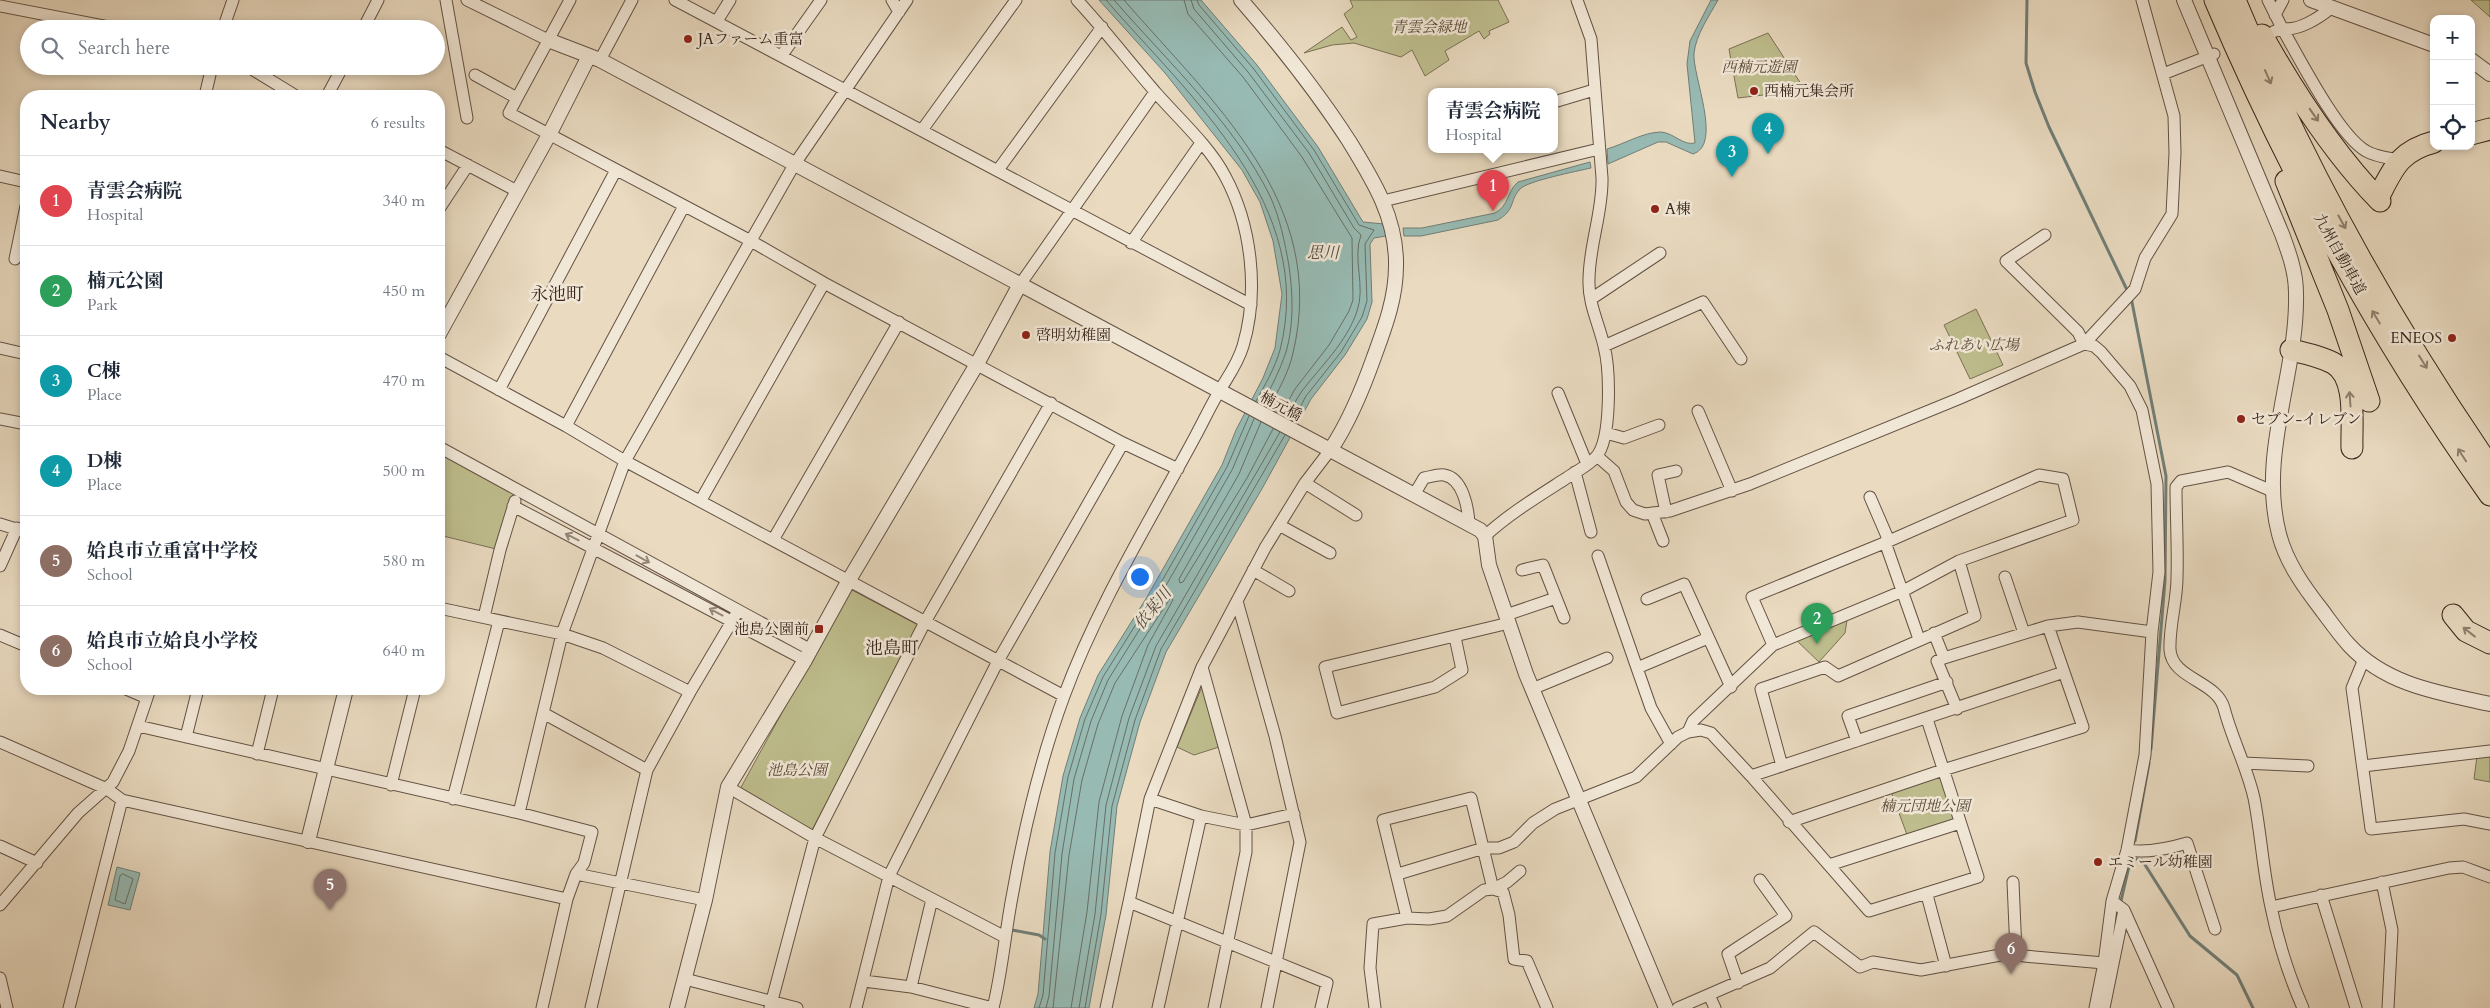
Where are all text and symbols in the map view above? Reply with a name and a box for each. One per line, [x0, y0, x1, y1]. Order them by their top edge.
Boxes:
map controls [2430, 15, 2475, 150]
button: + [2430, 15, 2475, 60]
park label: 青雲会緑地 [1391, 17, 1468, 37]
search box [20, 20, 445, 75]
place label: JAファーム重富 [696, 29, 803, 49]
marker: JAファーム重富 [682, 33, 694, 45]
icon: search [38, 34, 66, 62]
text: Search here [78, 35, 170, 61]
park label: 西楠元遊園 [1721, 57, 1799, 77]
button: − [2430, 60, 2475, 105]
one-way arrow [2264, 69, 2274, 84]
place label: 西楠元集会所 [1764, 81, 1854, 101]
marker: 西楠元集会所 [1748, 85, 1760, 97]
popup [1428, 88, 1558, 153]
text: 青雲会病院 [1445, 98, 1541, 124]
button: locate [2430, 105, 2475, 150]
text: Nearby [40, 108, 111, 137]
one-way arrow [2309, 108, 2319, 122]
text: 6 results [371, 112, 425, 134]
pin: 4 [1752, 113, 1784, 154]
text: Hospital [1445, 124, 1502, 146]
pin: 3 [1716, 136, 1748, 177]
pin: 1 [1477, 170, 1509, 211]
text: 青雲会病院 [87, 178, 182, 204]
text: 1 [52, 190, 60, 212]
text: 340 m [383, 190, 425, 212]
place label: A棟 [1665, 199, 1691, 219]
marker: A棟 [1649, 203, 1661, 215]
text: Hospital [87, 204, 143, 226]
street label: 九州自動車道 [2309, 210, 2371, 298]
one-way arrow [2337, 214, 2347, 229]
water label: 思川 [1307, 242, 1341, 264]
text: 楠元公園 [87, 268, 163, 294]
text: 2 [52, 280, 60, 302]
text: 450 m [383, 280, 425, 302]
district label: 永池町 [530, 282, 584, 307]
text: Park [87, 294, 118, 316]
one-way arrow [2370, 311, 2380, 325]
place label: 啓明幼稚園 [1036, 325, 1111, 345]
place label: ENEOS [2390, 328, 2442, 348]
marker: 啓明幼稚園 [1020, 329, 1032, 341]
marker: ENEOS [2446, 332, 2458, 344]
park label: ふれあい広場 [1929, 335, 2021, 355]
one-way arrow [2419, 355, 2429, 369]
text: C棟 [87, 358, 121, 384]
text: 3 [52, 370, 60, 392]
text: 470 m [383, 370, 425, 392]
text: Place [87, 384, 122, 406]
street label: 楠元橋 [1256, 387, 1306, 425]
one-way arrow [2345, 392, 2354, 408]
place label: セブン-イレブン [2251, 409, 2362, 429]
marker: セブン-イレブン [2235, 413, 2247, 425]
text: D棟 [87, 448, 122, 474]
one-way arrow [2457, 448, 2467, 462]
text: 4 [52, 460, 60, 482]
text: 500 m [383, 460, 425, 482]
text: Place [87, 474, 122, 496]
one-way arrow [565, 532, 580, 541]
text: 姶良市立重富中学校 [87, 538, 258, 564]
text: 5 [52, 550, 60, 572]
text: 580 m [383, 550, 425, 572]
one-way arrow [635, 554, 649, 564]
text: School [87, 564, 132, 586]
your location [1127, 564, 1153, 590]
water label: 依某川 [1129, 582, 1178, 634]
pin: 2 [1801, 603, 1833, 644]
one-way arrow [709, 607, 724, 616]
place label: 池島公園前 [734, 619, 809, 639]
marker: 池島公園前 [813, 623, 825, 635]
one-way arrow [2462, 627, 2476, 637]
text: 姶良市立姶良小学校 [87, 628, 258, 654]
district label: 池島町 [865, 636, 919, 661]
text: 6 [52, 640, 60, 662]
text: 640 m [383, 640, 425, 662]
text: School [87, 654, 132, 676]
park label: 池島公園 [767, 760, 830, 780]
park label: 楠元団地公園 [1880, 796, 1973, 816]
place label: エミール幼稚園 [2108, 852, 2213, 872]
marker: エミール幼稚園 [2092, 856, 2104, 868]
pin: 5 [314, 869, 346, 910]
pin: 6 [1995, 933, 2027, 974]

